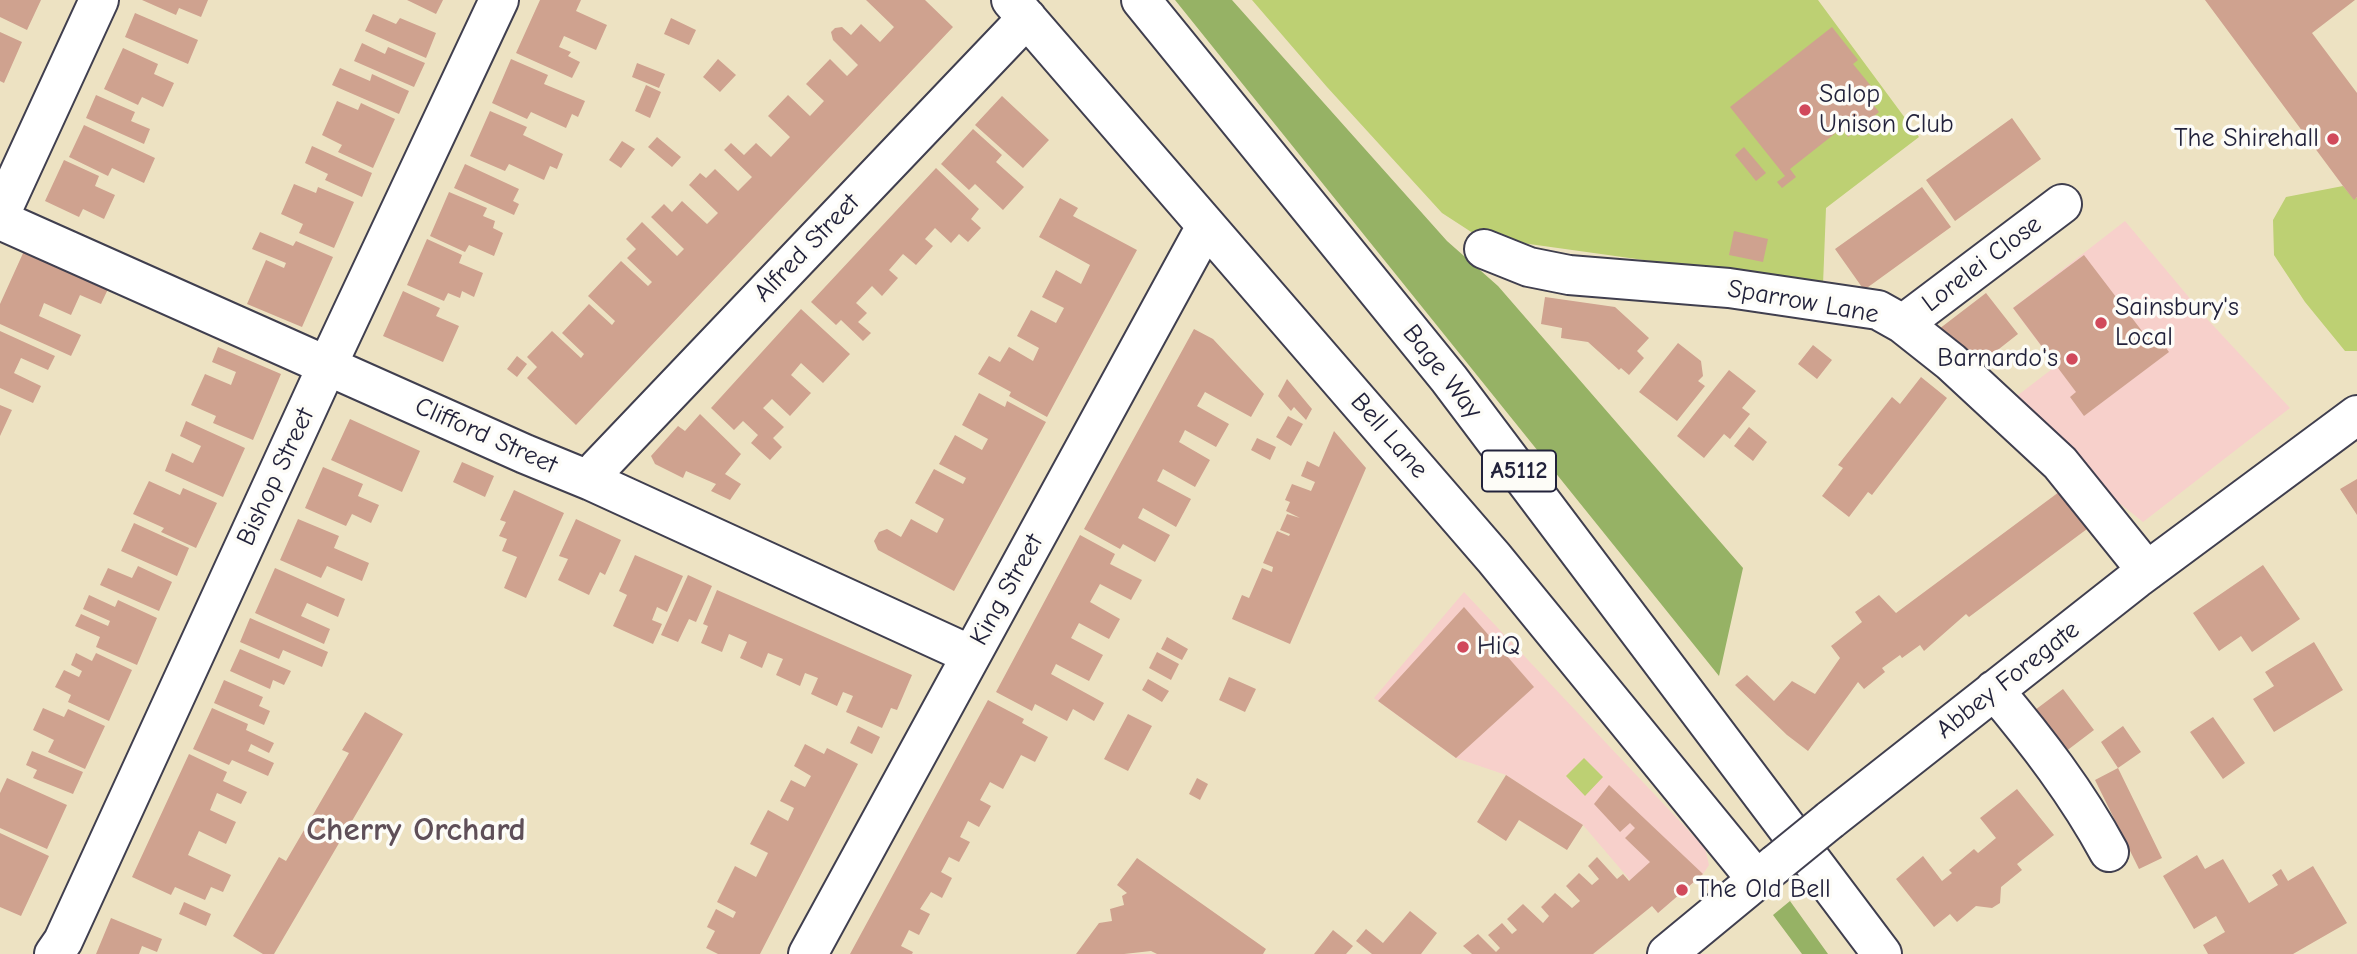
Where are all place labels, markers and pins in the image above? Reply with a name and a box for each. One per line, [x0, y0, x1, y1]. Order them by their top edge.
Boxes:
place label: Salop Unison Club [1819, 79, 1954, 140]
marker: Salop Unison Club [1797, 102, 1813, 118]
place label: The Shirehall [2174, 123, 2319, 155]
marker: The Shirehall [2325, 131, 2341, 147]
place label: Sainsbury's Local [2115, 292, 2239, 354]
marker: Sainsbury's Local [2093, 315, 2109, 331]
place label: Barnardo's [1937, 343, 2058, 375]
marker: Barnardo's [2064, 351, 2080, 367]
place label: HiQ [1477, 631, 1520, 663]
marker: HiQ [1455, 639, 1471, 655]
place label: The Old Bell [1696, 874, 1831, 906]
marker: The Old Bell [1674, 882, 1690, 898]

